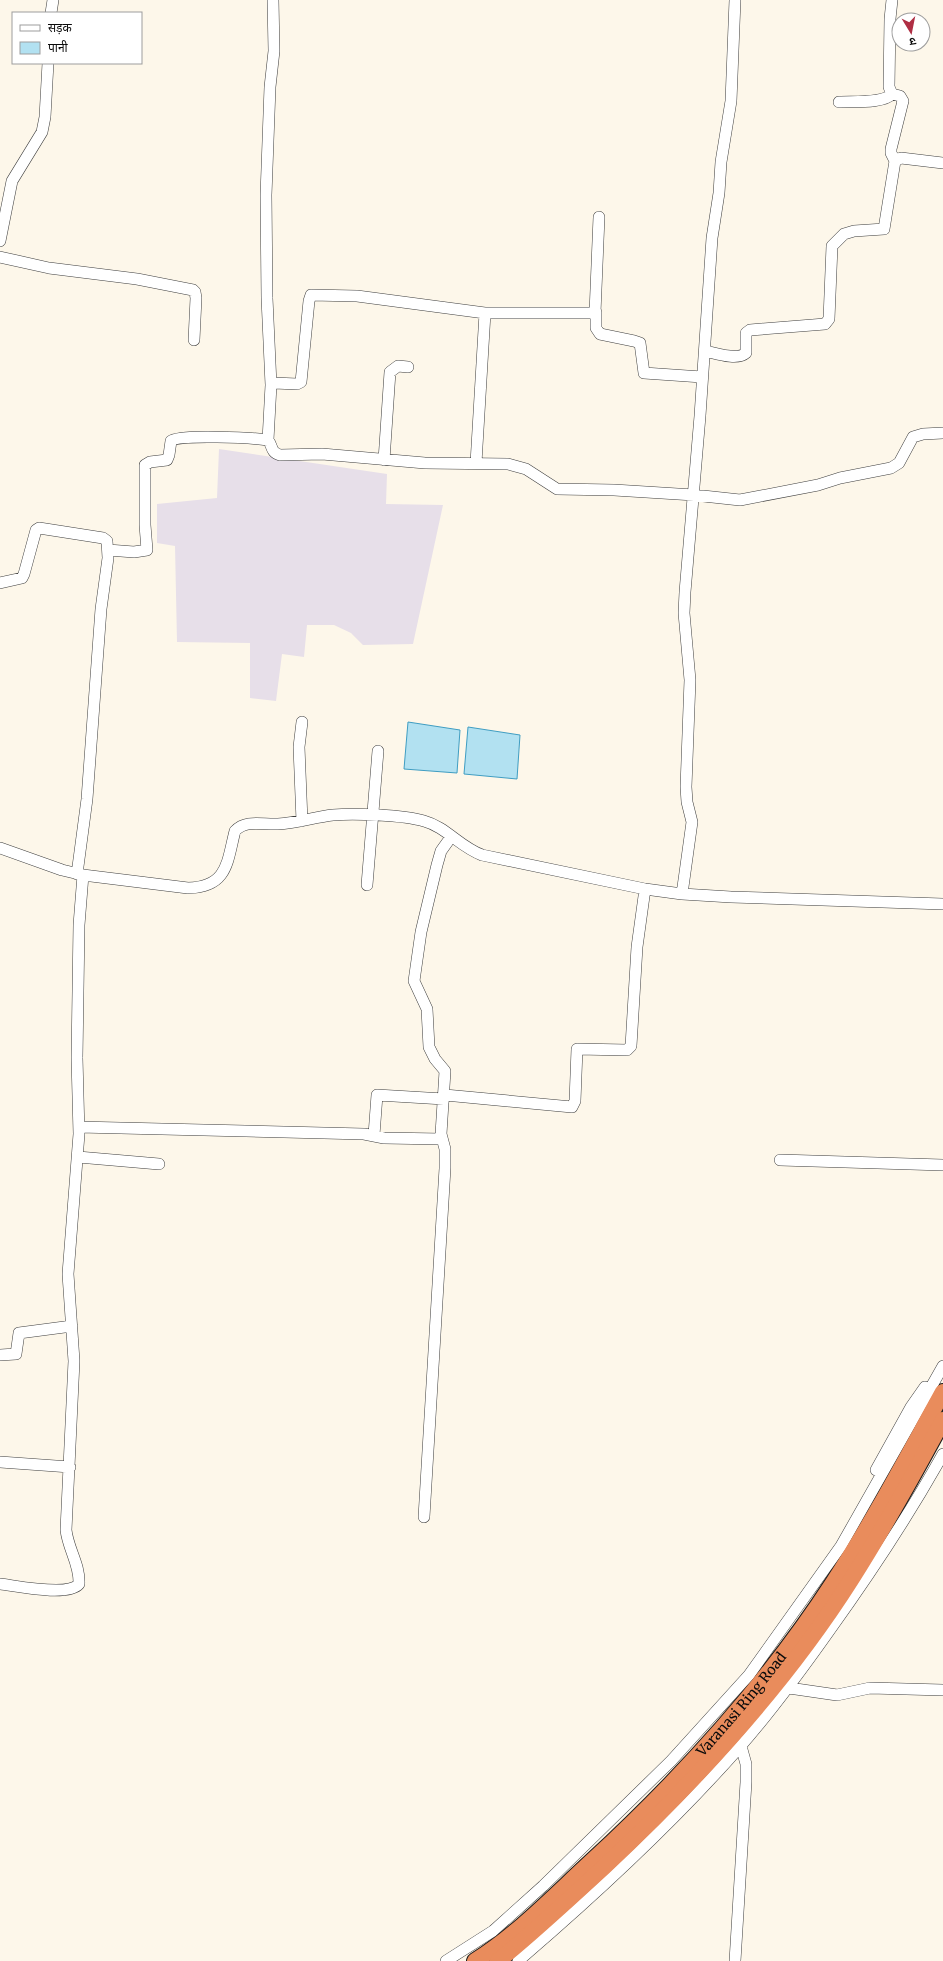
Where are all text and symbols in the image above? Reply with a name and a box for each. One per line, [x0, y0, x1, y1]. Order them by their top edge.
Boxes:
legend [12, 12, 142, 64]
north arrow [891, 12, 931, 52]
text: सड़क [48, 20, 73, 35]
text: उ [908, 34, 917, 49]
text: पानी [48, 40, 69, 55]
street label: Varanasi Ring Road [692, 1648, 790, 1761]

